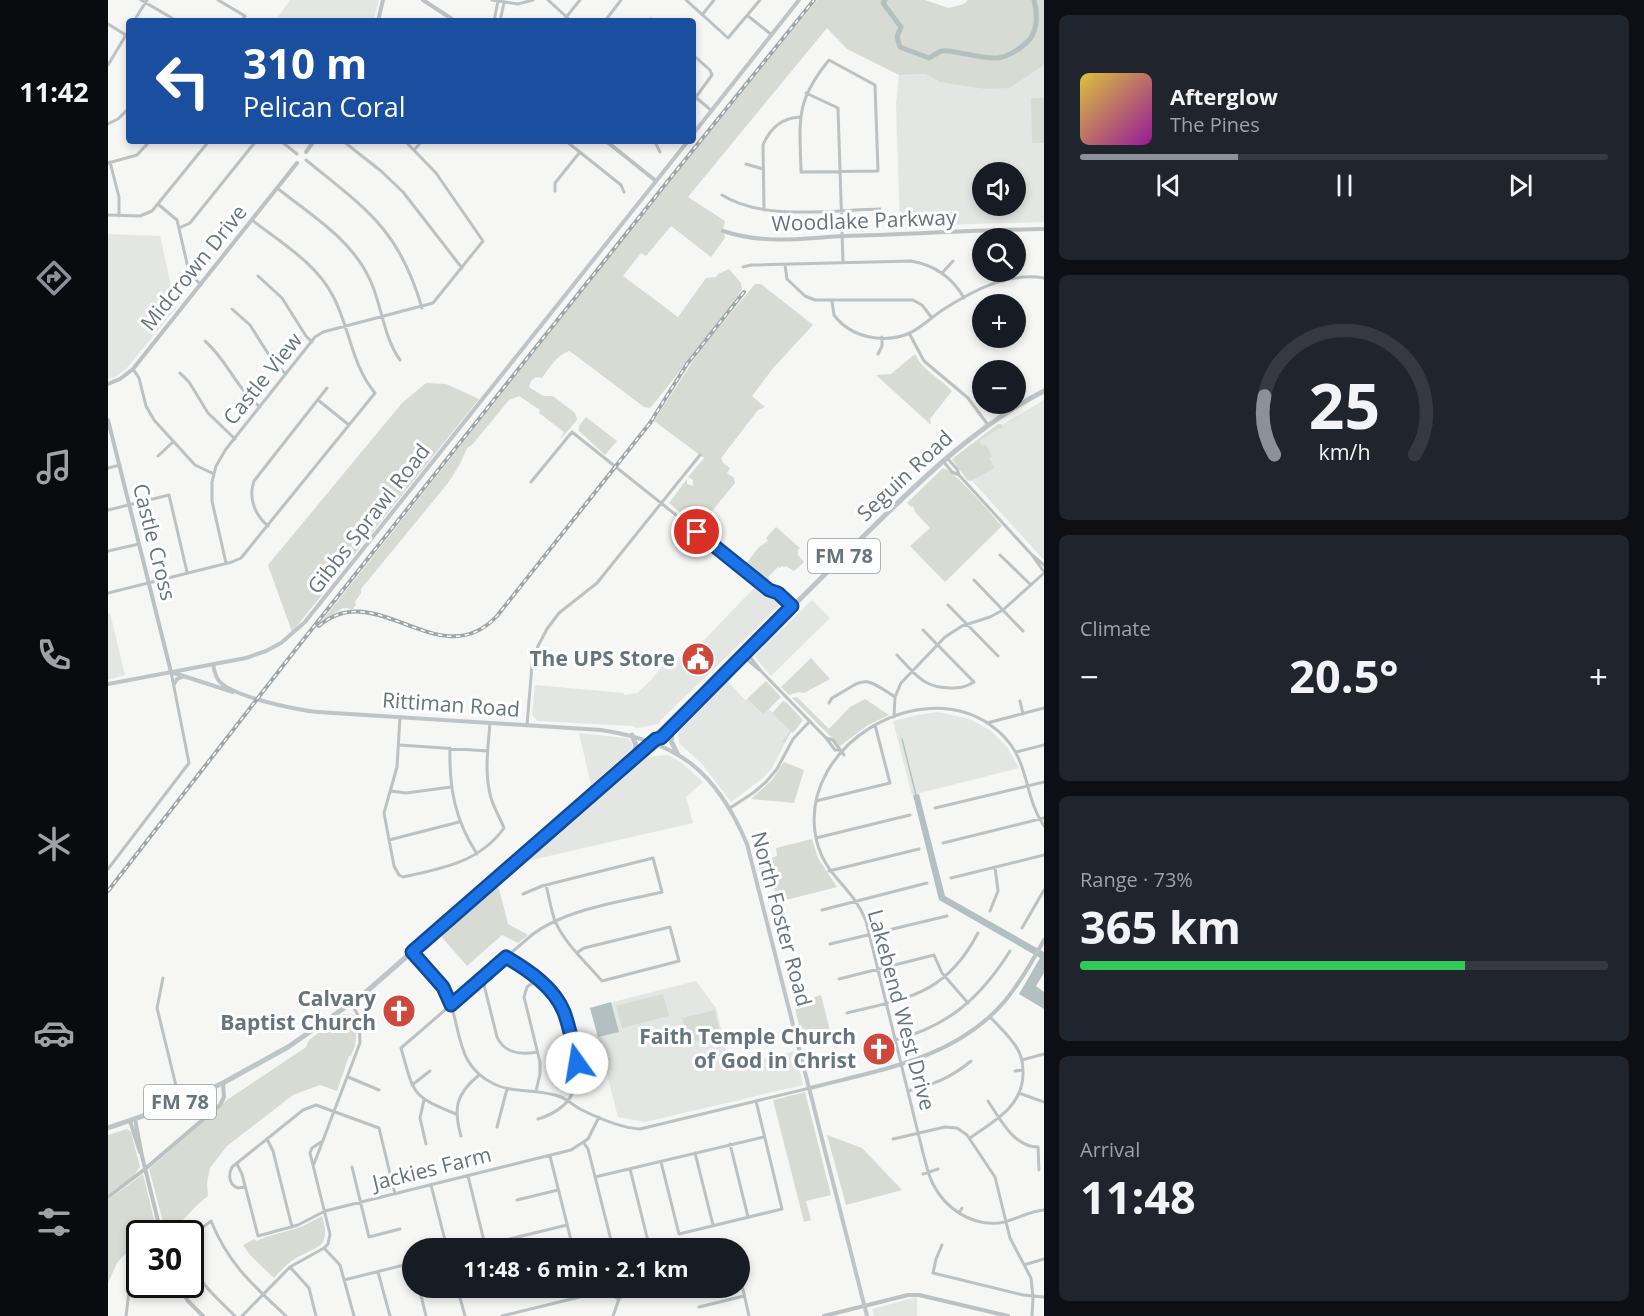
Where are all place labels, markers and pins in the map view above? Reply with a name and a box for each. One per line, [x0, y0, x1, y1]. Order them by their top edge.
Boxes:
pin [671, 506, 722, 557]
public building icon: The UPS Store [680, 641, 716, 677]
place label: The UPS Store [529, 644, 675, 672]
place label: Calvary Baptist Church [220, 984, 376, 1036]
church icon: Calvary Baptist Church [381, 993, 417, 1029]
place label: Faith Temple Church of God in Christ [639, 1022, 856, 1074]
church icon: Faith Temple Church of God in Christ [861, 1031, 897, 1067]

